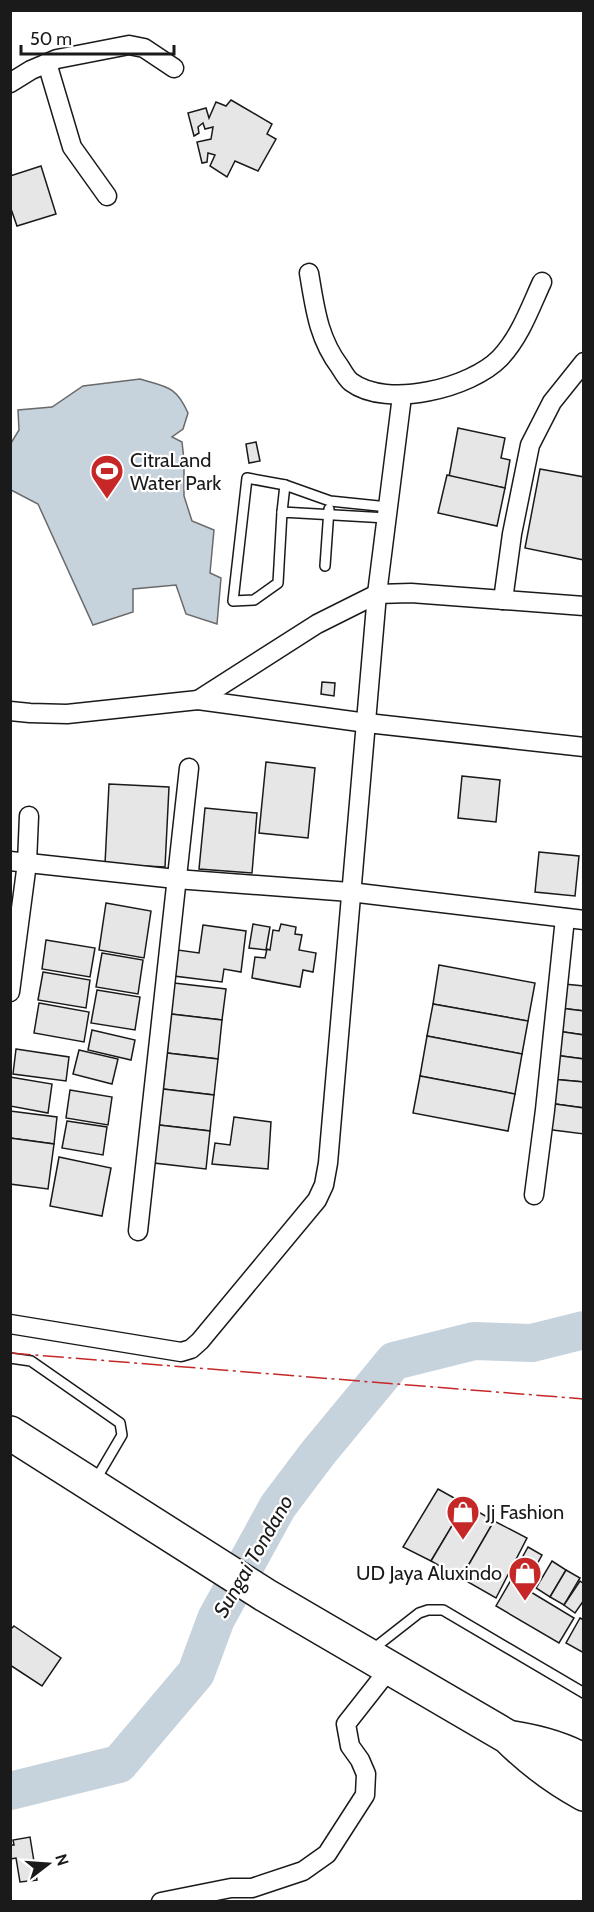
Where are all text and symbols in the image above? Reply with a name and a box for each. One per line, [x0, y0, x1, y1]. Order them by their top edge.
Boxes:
scale bar [21, 18, 174, 56]
text: 50 m [30, 28, 72, 50]
place label: CitraLand Water Park [130, 448, 221, 495]
sports icon: CitraLand Water Park [89, 453, 125, 500]
water label: Sungai Tondano [208, 1490, 298, 1622]
shop icon: Jj Fashion [445, 1494, 481, 1541]
place label: Jj Fashion [485, 1500, 564, 1524]
shop icon: UD Jaya Aluxindo [507, 1555, 543, 1602]
place label: UD Jaya Aluxindo [356, 1561, 502, 1585]
north arrow [18, 1834, 78, 1894]
text: N [51, 1852, 73, 1868]

